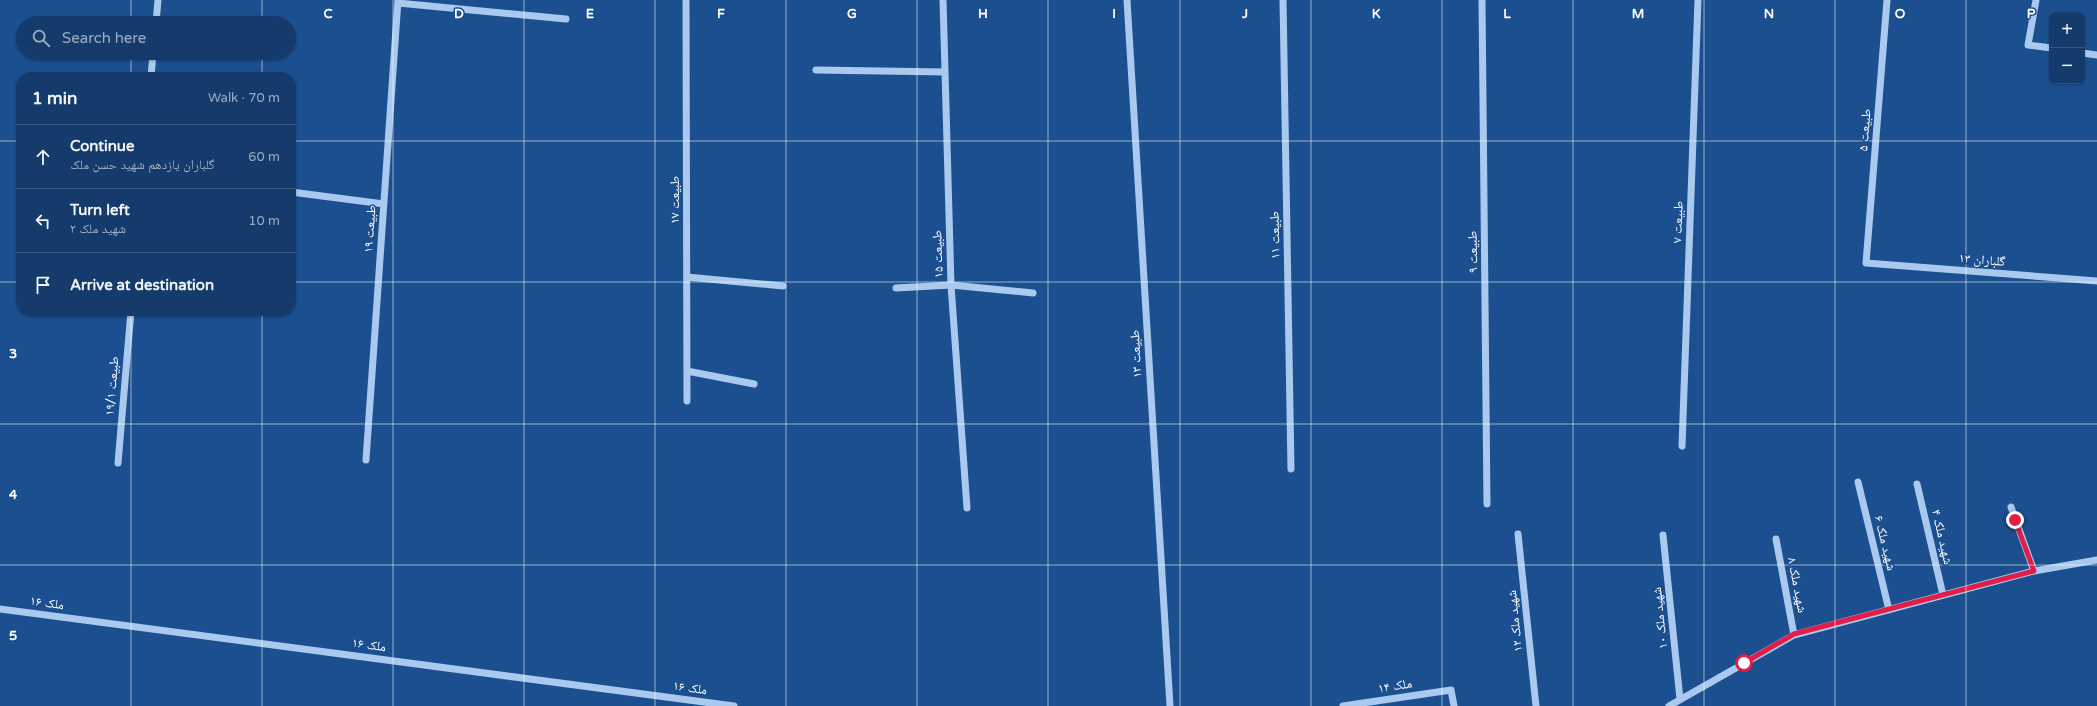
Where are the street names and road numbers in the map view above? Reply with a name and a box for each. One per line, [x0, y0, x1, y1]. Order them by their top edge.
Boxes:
street label: ۵ طبیعت [1855, 108, 1875, 152]
street label: طبیعت ۱۷ [667, 176, 683, 224]
street label: طبیعت ۷ [1669, 201, 1687, 243]
street label: طبیعت ۱۹ [360, 204, 380, 254]
street label: طبیعت ۱۱ [1267, 211, 1283, 259]
street label: طبیعت ۱۵ [929, 230, 947, 278]
street label: طبیعت ۹ [1465, 231, 1481, 273]
street label: ۱۳ گلباران [1958, 250, 2006, 270]
street label: طبیعت ۱۳ [1127, 330, 1145, 378]
street label: طبیعت ۱۹/۱ [101, 356, 123, 416]
street label: ۴ شهید ملک [1928, 508, 1956, 566]
street label: ۶ شهید ملک [1870, 514, 1900, 572]
street label: ۸ شهید ملک [1784, 556, 1810, 614]
street label: ۱۰ شهید ملک [1649, 586, 1671, 650]
street label: ۱۲ شهید ملک [1504, 589, 1526, 653]
street label: ملک ۱۶ [29, 593, 65, 613]
street label: ملک ۱۶ [351, 635, 387, 655]
street label: ملک ۱۴ [1377, 675, 1413, 697]
street label: ملک ۱۶ [672, 678, 708, 698]

